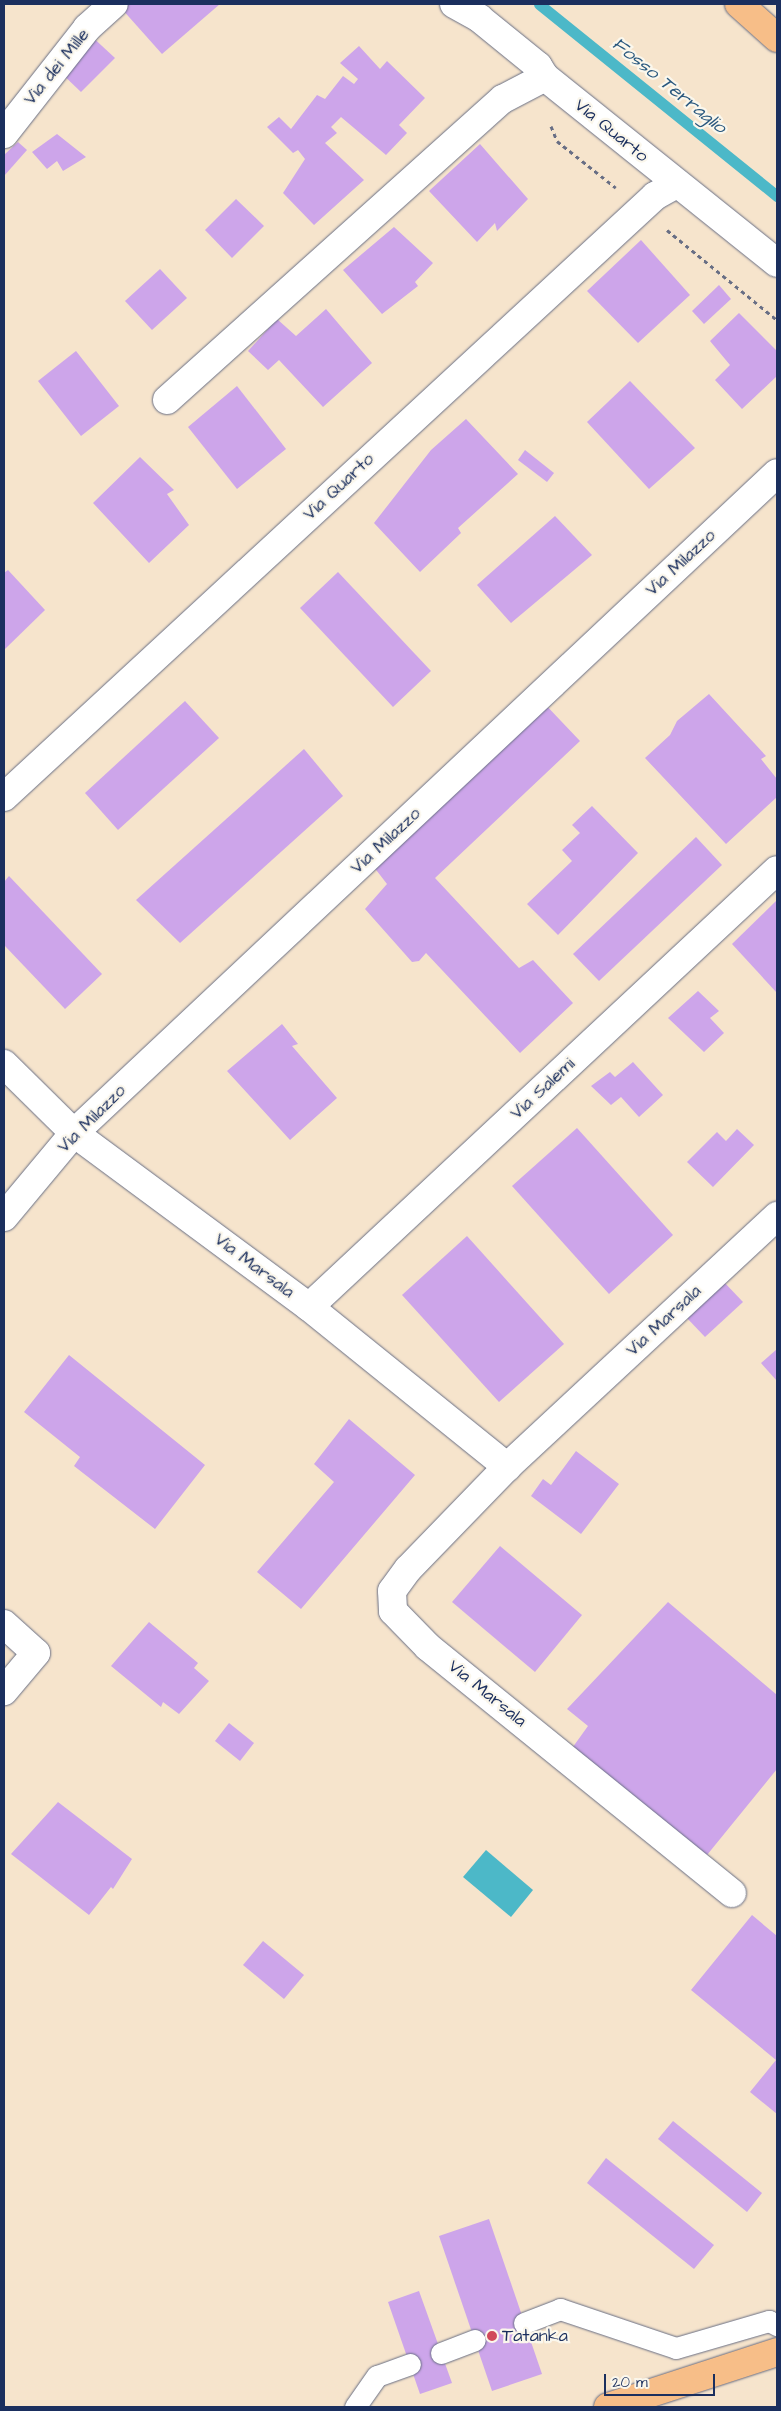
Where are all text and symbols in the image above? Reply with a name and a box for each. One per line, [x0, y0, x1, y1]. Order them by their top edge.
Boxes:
street label: Via dei Mille [20, 24, 94, 110]
water label: Fosso Terraglio [607, 33, 731, 139]
street label: Via Quarto [570, 95, 652, 167]
street label: Via Quarto [299, 449, 379, 525]
street label: Via Milazzo [641, 525, 721, 601]
street label: Via Milazzo [346, 803, 426, 879]
street label: Via Salemi [506, 1054, 580, 1124]
street label: Via Milazzo [53, 1080, 131, 1158]
street label: Via Marsala [210, 1229, 298, 1303]
street label: Via Marsala [622, 1281, 706, 1361]
street label: Via Marsala [443, 1656, 531, 1732]
place label: Tatanka [502, 2325, 568, 2347]
marker: Tatanka [486, 2330, 498, 2342]
scale bar [606, 2364, 717, 2396]
text: 20 m [612, 2372, 648, 2393]

